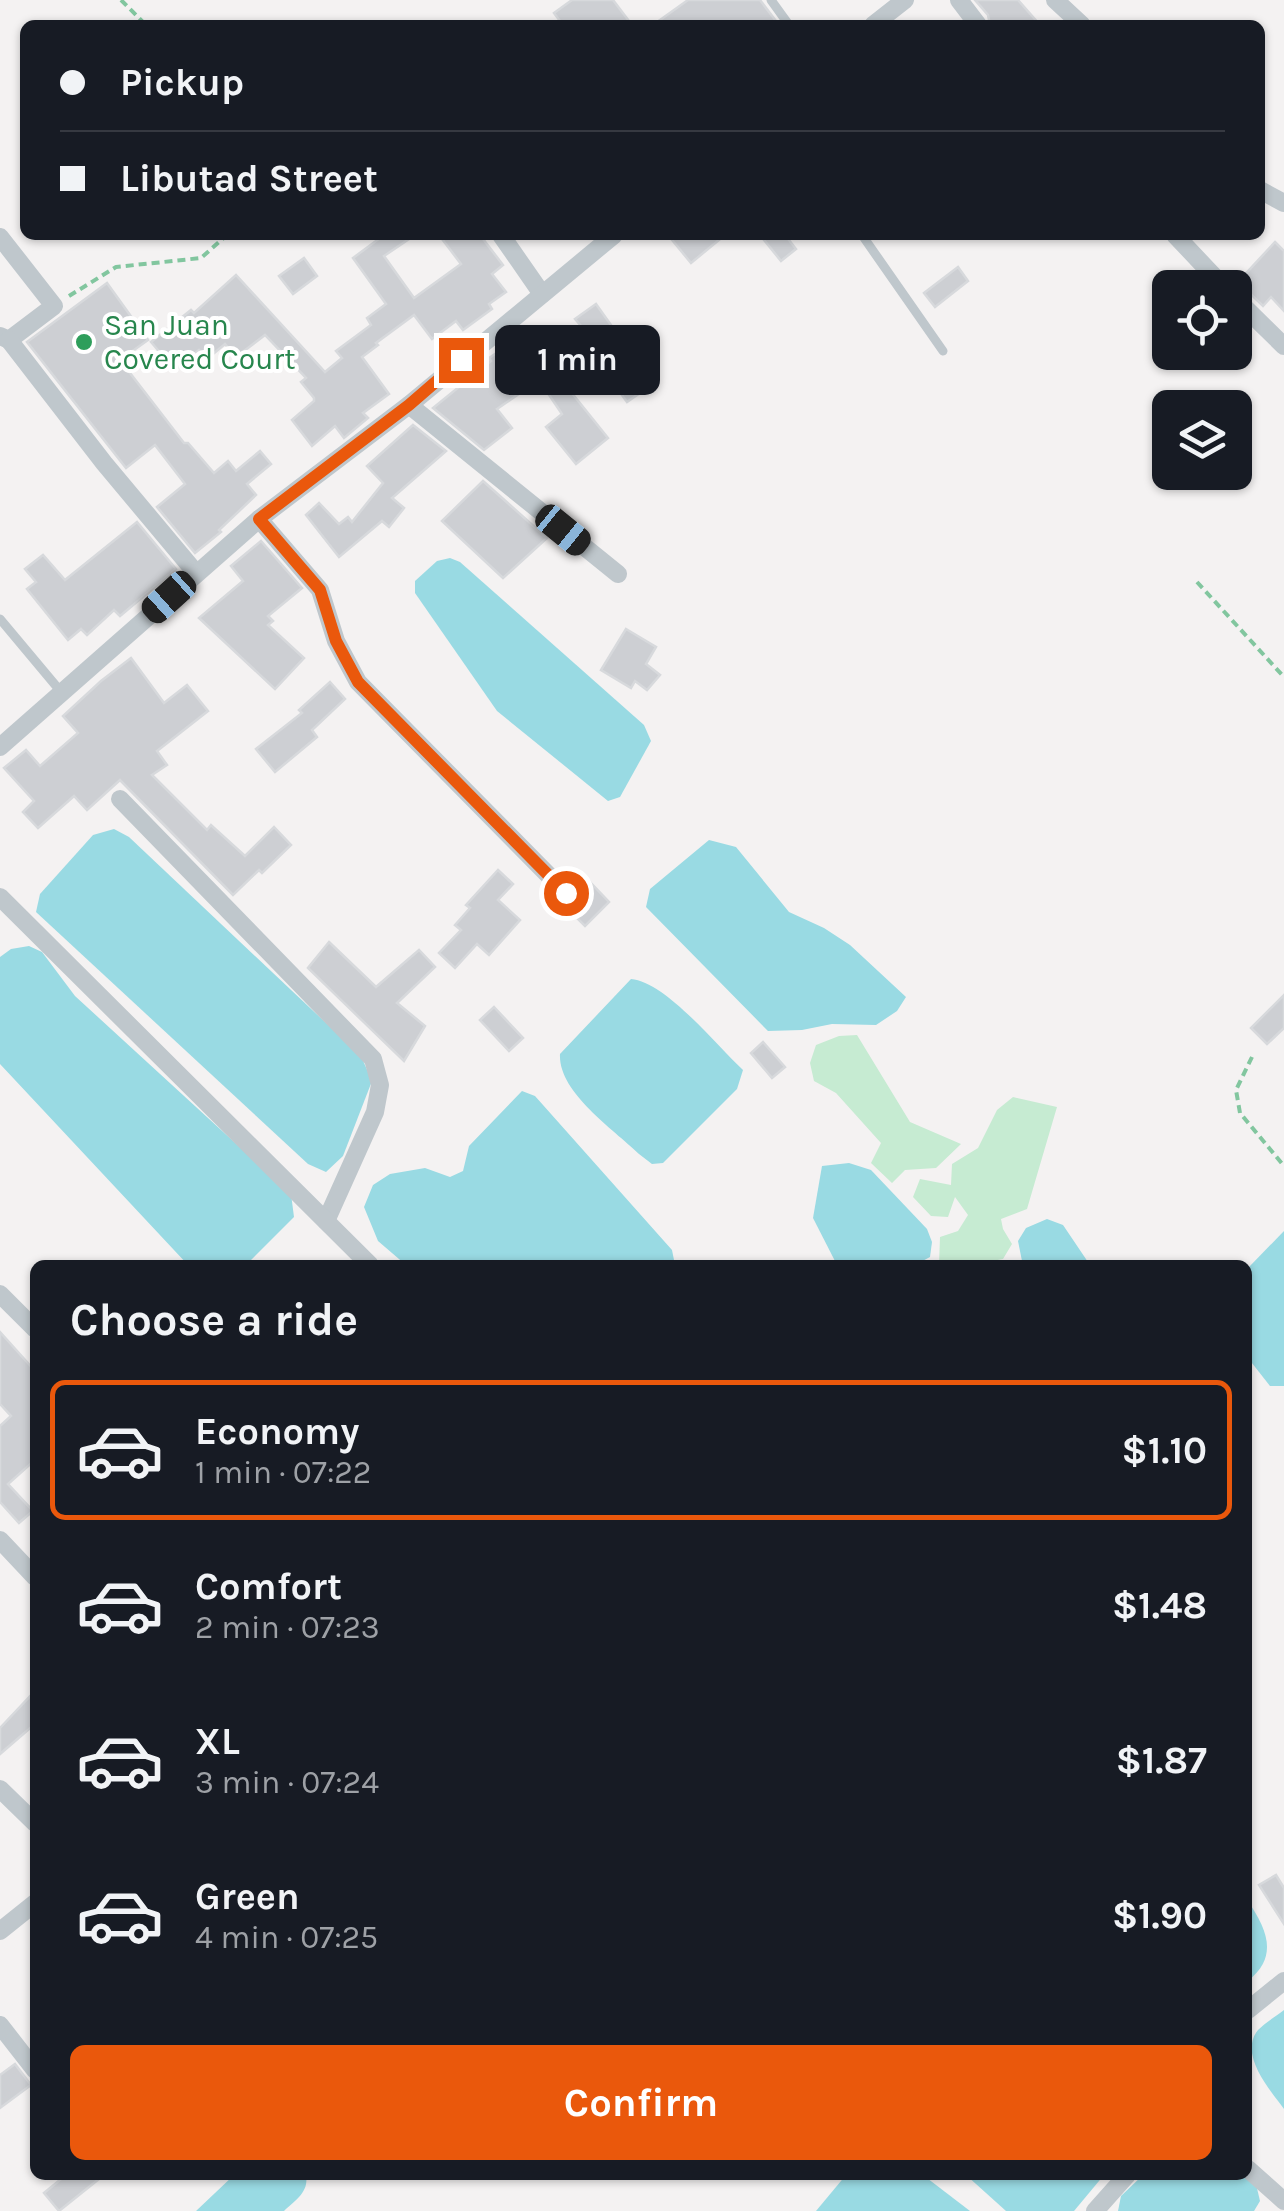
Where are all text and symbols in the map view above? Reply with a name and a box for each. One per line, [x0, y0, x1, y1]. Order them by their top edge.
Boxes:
text: Pickup [120, 60, 244, 105]
text: Libutad Street [120, 156, 378, 201]
map controls [1152, 270, 1252, 490]
button: locate [1152, 270, 1252, 370]
place label: San Juan Covered Court [104, 307, 296, 377]
callout: 1 min [496, 325, 661, 395]
marker: San Juan Covered Court [73, 331, 95, 353]
route end [439, 338, 484, 383]
text: 1 min [537, 341, 618, 378]
button: layers [1152, 390, 1252, 490]
car [530, 499, 596, 561]
car [137, 566, 201, 628]
route start [544, 871, 589, 916]
text: Choose a ride [70, 1294, 358, 1346]
icon: car [75, 1405, 165, 1495]
text: Economy [195, 1409, 359, 1454]
text: $1.10 [1122, 1428, 1207, 1473]
text: 1 min · 07:22 [195, 1454, 371, 1491]
icon: car [75, 1560, 165, 1650]
text: Comfort [195, 1564, 342, 1609]
text: $1.48 [1112, 1583, 1207, 1628]
text: 2 min · 07:23 [195, 1609, 380, 1646]
icon: car [75, 1715, 165, 1805]
text: XL [195, 1719, 240, 1764]
text: $1.87 [1116, 1738, 1207, 1783]
text: 3 min · 07:24 [195, 1764, 379, 1801]
icon: car [75, 1870, 165, 1960]
text: Green [195, 1874, 300, 1919]
text: $1.90 [1112, 1893, 1207, 1938]
text: 4 min · 07:25 [195, 1919, 378, 1956]
button: Confirm [70, 2045, 1212, 2160]

